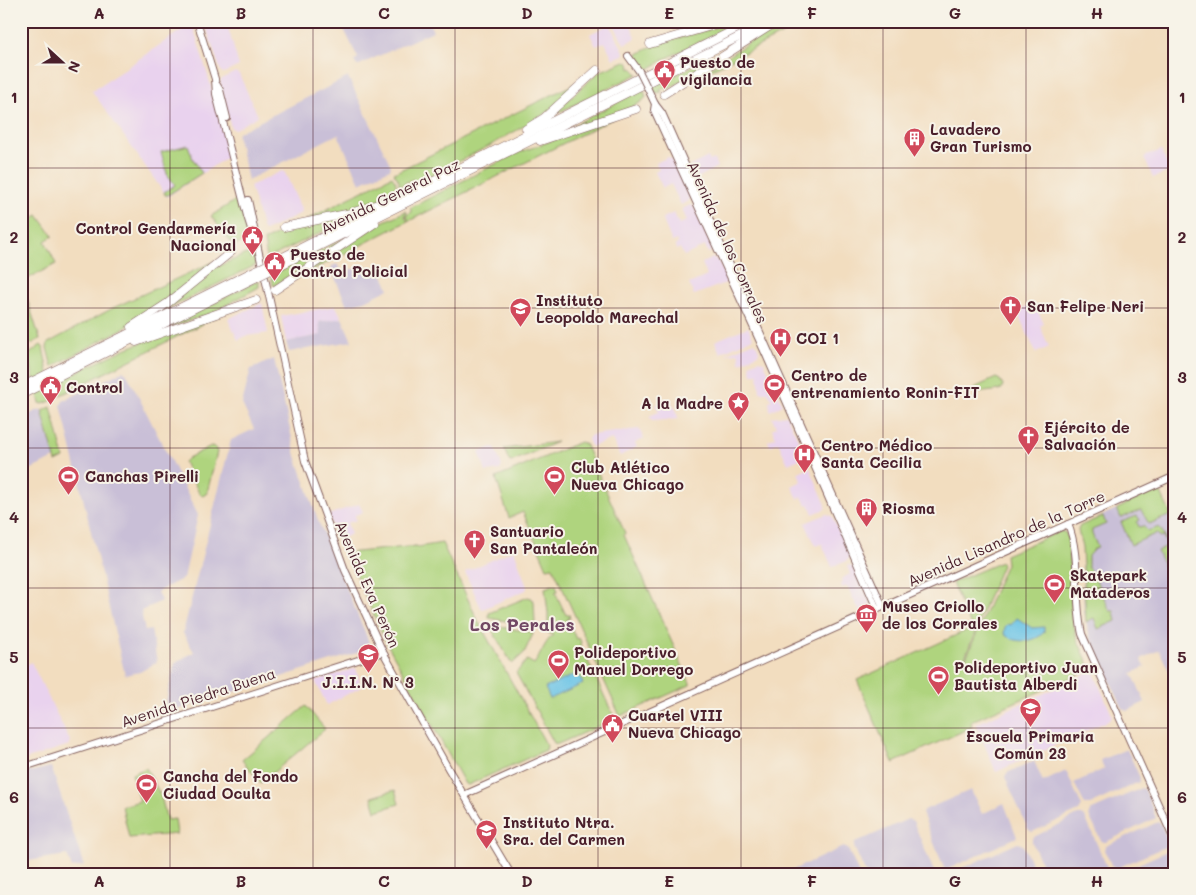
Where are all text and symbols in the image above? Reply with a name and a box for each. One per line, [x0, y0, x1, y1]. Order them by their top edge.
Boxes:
text: A [93, 2, 105, 23]
text: B [236, 2, 246, 23]
text: C [378, 2, 390, 23]
text: D [521, 2, 533, 23]
text: E [664, 2, 674, 23]
text: F [807, 2, 817, 23]
text: G [949, 2, 961, 23]
text: H [1091, 2, 1103, 23]
north arrow [38, 38, 88, 88]
place label: Puesto de vigilancia [680, 52, 755, 89]
text: N [64, 58, 85, 75]
public building icon: Puesto de vigilancia [652, 59, 676, 90]
text: 1 [10, 86, 18, 107]
text: 1 [1178, 86, 1186, 107]
place label: Lavadero Gran Turismo [930, 119, 1032, 156]
building icon: Lavadero Gran Turismo [902, 126, 926, 157]
street label: Avenida General Paz [317, 153, 463, 239]
street label: Avenida de los Corrales [683, 158, 773, 326]
place label: Control Gendarmería Nacional [75, 218, 236, 255]
public building icon: Control Gendarmería Nacional [240, 225, 264, 256]
text: 2 [10, 226, 19, 247]
text: 2 [1178, 226, 1187, 247]
place label: Puesto de Control Policial [290, 244, 408, 281]
public building icon: Puesto de Control Policial [262, 251, 286, 282]
place label: Instituto Leopoldo Marechal [536, 290, 678, 327]
church icon: San Felipe Neri [999, 294, 1023, 325]
place label: San Felipe Neri [1027, 296, 1144, 316]
school or university icon: Instituto Leopoldo Marechal [508, 297, 532, 328]
hospital icon: COI 1 [768, 326, 792, 357]
place label: COI 1 [796, 328, 839, 348]
place label: Centro de entrenamiento Ronin-FIT [791, 365, 980, 402]
text: 3 [9, 366, 19, 387]
text: 3 [1177, 366, 1187, 387]
sports icon: Centro de entrenamiento Ronin-FIT [763, 372, 787, 403]
public building icon: Control [38, 375, 62, 406]
place label: Control [66, 377, 122, 397]
place icon: A la Madre [727, 391, 751, 422]
place label: A la Madre [641, 393, 723, 413]
place label: Ejército de Salvación [1044, 417, 1130, 454]
church icon: Ejército de Salvación [1016, 424, 1040, 455]
place label: Centro Médico Santa Cecilia [821, 435, 932, 472]
hospital icon: Centro Médico Santa Cecilia [793, 442, 817, 473]
place label: Club Atlético Nueva Chicago [571, 457, 684, 494]
sports icon: Canchas Pirelli [57, 464, 81, 495]
sports icon: Club Atlético Nueva Chicago [543, 464, 567, 495]
place label: Canchas Pirelli [85, 466, 199, 486]
street label: Avenida Lisandro de la Torre [904, 485, 1108, 591]
building icon: Riosma [854, 496, 878, 527]
place label: Riosma [882, 498, 935, 518]
text: 4 [9, 506, 19, 527]
text: 4 [1177, 506, 1187, 527]
street label: Avenida Eva Perón [331, 518, 405, 650]
place label: Santuario San Pantaleón [490, 521, 597, 558]
church icon: Santuario San Pantaleón [462, 528, 486, 559]
place label: Skatepark Mataderos [1070, 565, 1150, 602]
sports icon: Skatepark Mataderos [1042, 572, 1066, 603]
place label: Museo Criollo de los Corrales [882, 596, 998, 633]
museum icon: Museo Criollo de los Corrales [854, 603, 878, 634]
district label: Los Perales [469, 612, 575, 636]
school or university icon: J.I.I.N. Nº 3 [356, 642, 380, 673]
place label: Polideportivo Manuel Dorrego [574, 642, 693, 679]
text: 5 [9, 646, 19, 667]
text: 5 [1177, 646, 1187, 667]
sports icon: Polideportivo Manuel Dorrego [546, 649, 570, 680]
place label: Polideportivo Juan Bautista Alberdi [954, 657, 1098, 694]
street label: Avenida Piedra Buena [118, 663, 278, 731]
sports icon: Polideportivo Juan Bautista Alberdi [926, 664, 950, 695]
place label: J.I.I.N. Nº 3 [322, 672, 414, 692]
school or university icon: Escuela Primaria Común 23 [1018, 696, 1042, 727]
place label: Cuartel VIII Nueva Chicago [628, 705, 741, 742]
public building icon: Cuartel VIII Nueva Chicago [600, 712, 624, 743]
place label: Escuela Primaria Común 23 [966, 726, 1094, 763]
place label: Cancha del Fondo Ciudad Oculta [163, 766, 298, 803]
sports icon: Cancha del Fondo Ciudad Oculta [135, 773, 159, 804]
text: 6 [9, 786, 19, 807]
text: 6 [1177, 786, 1187, 807]
place label: Instituto Ntra. Sra. del Carmen [503, 812, 625, 849]
school or university icon: Instituto Ntra. Sra. del Carmen [475, 819, 499, 850]
text: A [93, 870, 105, 891]
text: B [236, 870, 246, 891]
text: C [378, 870, 390, 891]
text: D [521, 870, 533, 891]
text: E [664, 870, 674, 891]
text: F [807, 870, 817, 891]
text: G [949, 870, 961, 891]
text: H [1091, 870, 1103, 891]

